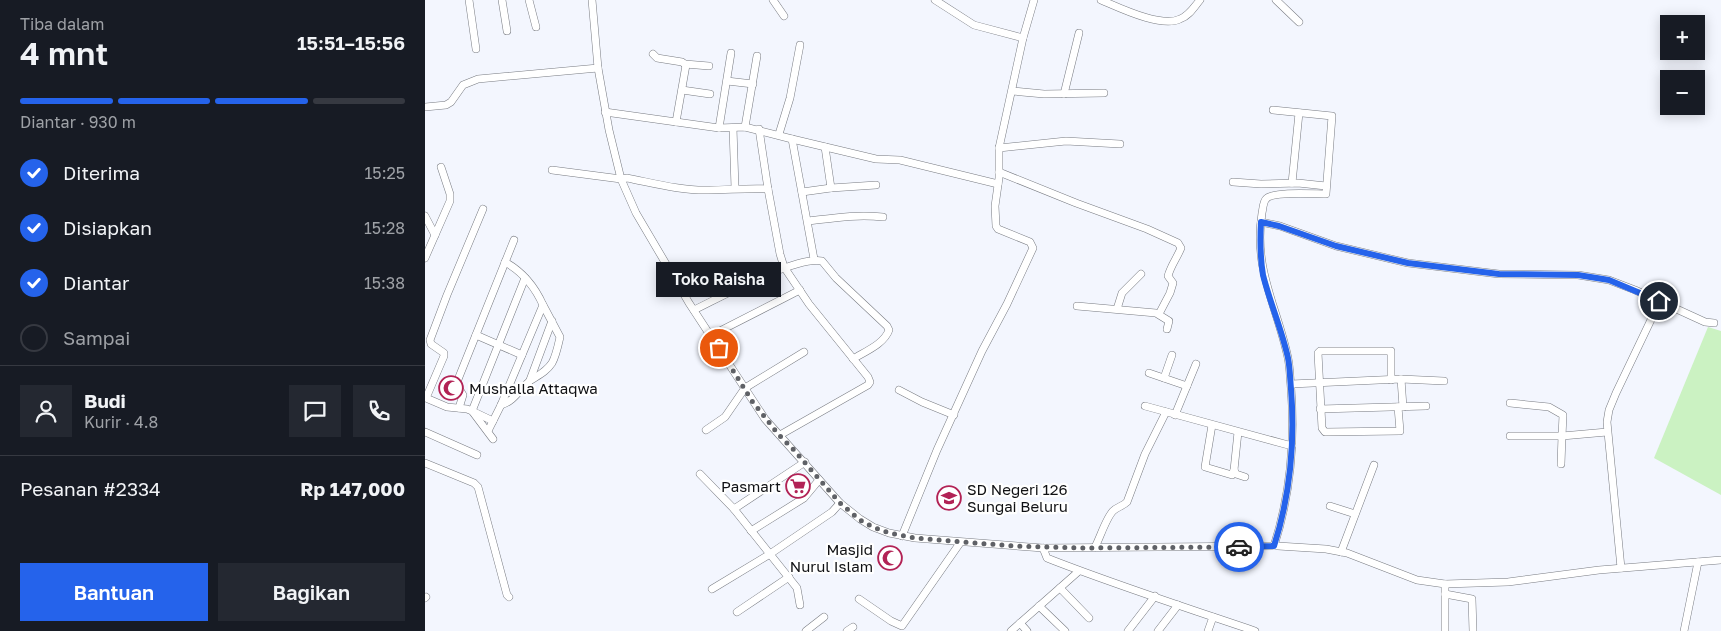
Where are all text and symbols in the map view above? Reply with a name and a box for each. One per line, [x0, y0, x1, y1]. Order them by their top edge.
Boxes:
text: Tiba dalam [20, 14, 104, 34]
map controls [1660, 15, 1705, 115]
button: + [1660, 15, 1705, 60]
text: 15:51–15:56 [297, 31, 405, 54]
text: 4 mnt [20, 34, 108, 72]
button: − [1660, 70, 1705, 115]
text: Diantar · 930 m [20, 112, 136, 132]
icon: check [20, 159, 48, 187]
text: Diterima [63, 161, 140, 184]
text: 15:25 [365, 163, 405, 183]
icon: check [20, 214, 48, 242]
text: Disiapkan [63, 216, 152, 239]
text: 15:28 [364, 218, 405, 238]
callout: Toko Raisha [657, 263, 781, 298]
icon: check [20, 269, 48, 297]
text: Toko Raisha [672, 269, 765, 289]
text: Diantar [63, 271, 129, 294]
text: 15:38 [364, 273, 405, 293]
pin [1638, 280, 1680, 322]
icon: home [1645, 287, 1673, 315]
text: Sampai [63, 326, 130, 349]
pin [698, 327, 740, 369]
icon: bag [705, 334, 733, 362]
mosque icon: Mushalla Attaqwa [438, 375, 464, 401]
place label: Mushalla Attaqwa [469, 379, 598, 397]
button: person [20, 385, 72, 437]
button: chat [289, 385, 341, 437]
button: phone [353, 385, 405, 437]
text: Budi [84, 389, 126, 412]
text: Kurir · 4.8 [84, 412, 158, 432]
supermarket icon: Pasmart [785, 473, 811, 499]
text: Pesanan #2334 [20, 477, 161, 500]
text: Rp 147,000 [300, 477, 405, 500]
place label: Pasmart [721, 477, 781, 495]
place label: SD Negeri 126 Sungai Beluru [967, 480, 1068, 515]
school or university icon: SD Negeri 126 Sungai Beluru [936, 485, 962, 511]
courier [1214, 522, 1264, 572]
icon: car [1225, 533, 1253, 561]
place label: Masjid Nurul Islam [790, 540, 873, 575]
mosque icon: Masjid Nurul Islam [877, 545, 903, 571]
button: Bantuan [20, 563, 208, 621]
button: Bagikan [218, 563, 405, 621]

